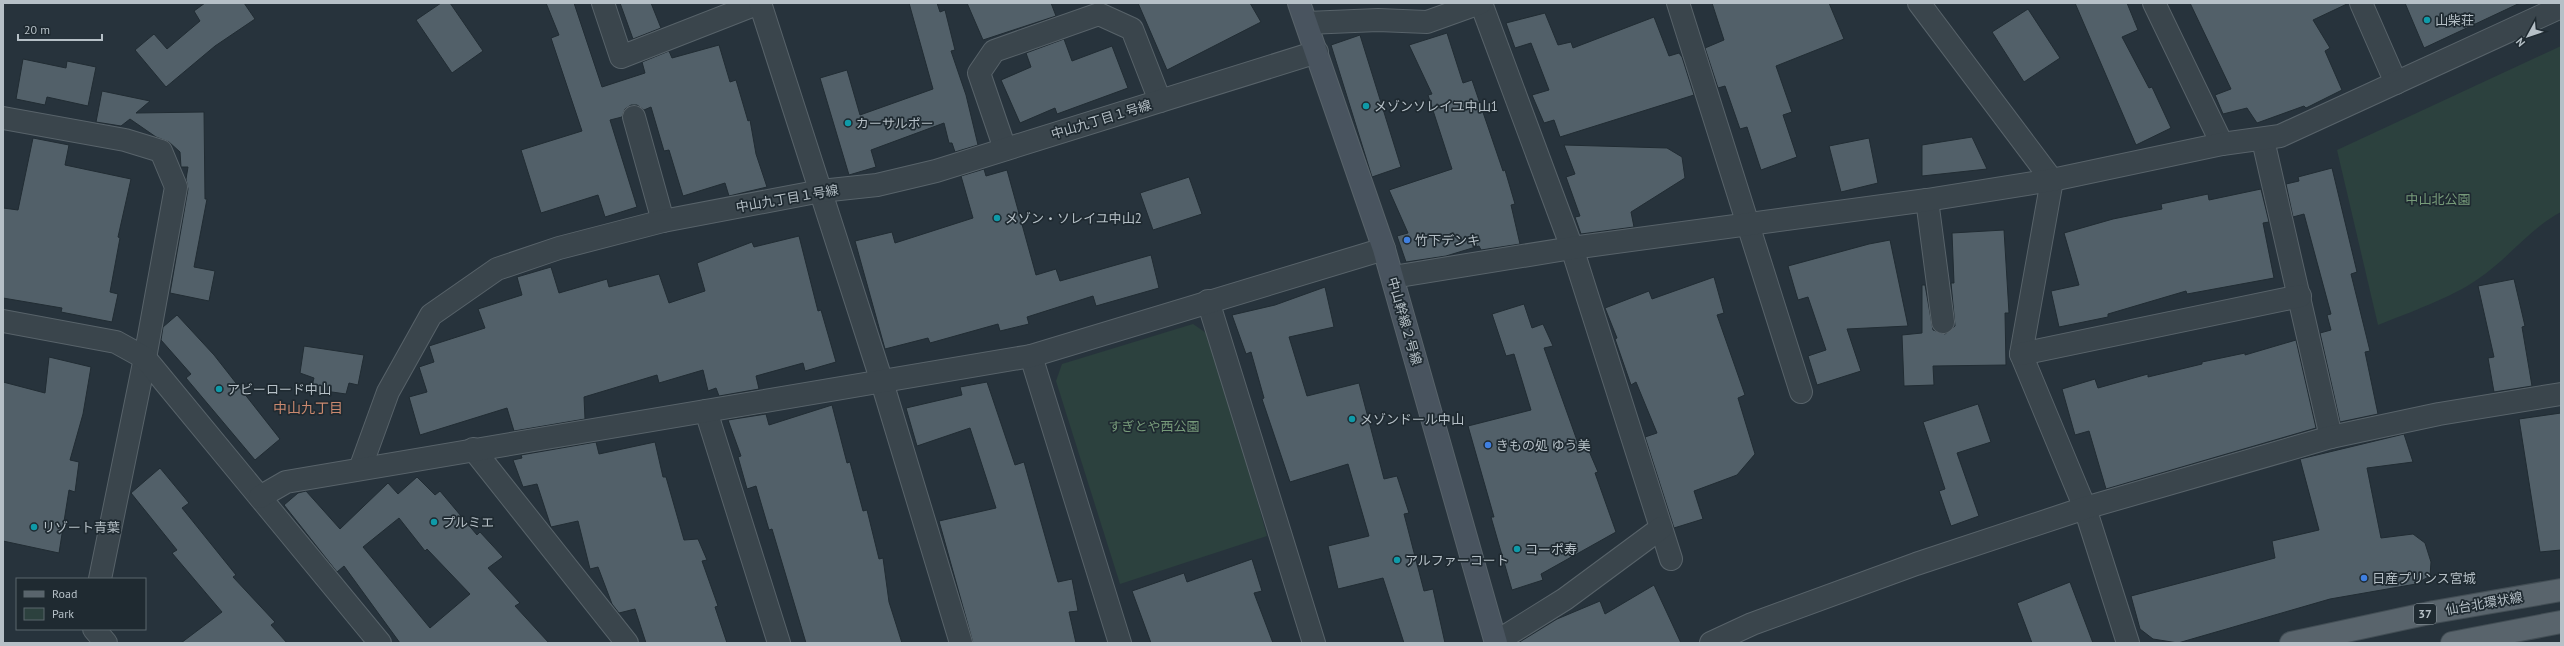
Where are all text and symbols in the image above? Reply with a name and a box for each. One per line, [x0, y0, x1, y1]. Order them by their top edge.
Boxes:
place label: 山柴荘 [2435, 12, 2474, 29]
marker: 山柴荘 [2422, 15, 2432, 25]
scale bar [18, 16, 102, 42]
north arrow [2508, 16, 2548, 56]
text: 20 m [24, 22, 50, 37]
text: N [2513, 35, 2528, 50]
street label: 中山九丁目１号線 [1049, 96, 1153, 143]
place label: メゾンソレイユ中山1 [1374, 98, 1498, 115]
marker: メゾンソレイユ中山1 [1361, 101, 1371, 111]
place label: カーサルポー [856, 115, 934, 132]
marker: カーサルポー [843, 118, 853, 128]
street label: 中山九丁目１号線 [734, 181, 840, 216]
park label: 中山北公園 [2405, 191, 2471, 208]
place label: メゾン・ソレイユ中山2 [1005, 210, 1142, 227]
marker: メゾン・ソレイユ中山2 [992, 213, 1002, 223]
place label: 竹下デンキ [1415, 232, 1480, 249]
marker: 竹下デンキ [1402, 235, 1412, 245]
street label: 中山幹線２号線 [1384, 275, 1425, 367]
place label: アビーロード中山 [227, 381, 331, 398]
marker: アビーロード中山 [214, 384, 224, 394]
district label: 中山九丁目 [273, 399, 343, 417]
place label: メゾンドール中山 [1360, 411, 1464, 428]
marker: メゾンドール中山 [1347, 414, 1357, 424]
park label: すぎとや西公園 [1108, 418, 1200, 435]
place label: きもの処 ゆう美 [1496, 437, 1590, 454]
marker: きもの処 ゆう美 [1483, 440, 1493, 450]
place label: プルミエ [442, 514, 494, 531]
marker: プルミエ [429, 517, 439, 527]
place label: リゾート青葉 [42, 519, 120, 536]
marker: リゾート青葉 [29, 522, 39, 532]
place label: コーポ寿 [1525, 541, 1577, 558]
marker: コーポ寿 [1512, 544, 1522, 554]
place label: アルファーコート [1405, 552, 1509, 569]
marker: アルファーコート [1392, 555, 1402, 565]
place label: 日産プリンス宮城 [2372, 570, 2476, 587]
marker: 日産プリンス宮城 [2359, 573, 2369, 583]
legend [16, 578, 146, 630]
text: Road [52, 586, 77, 601]
street label: 仙台北環状線 [2444, 588, 2524, 619]
road number: 37 [2414, 604, 2436, 624]
text: Park [52, 606, 74, 621]

